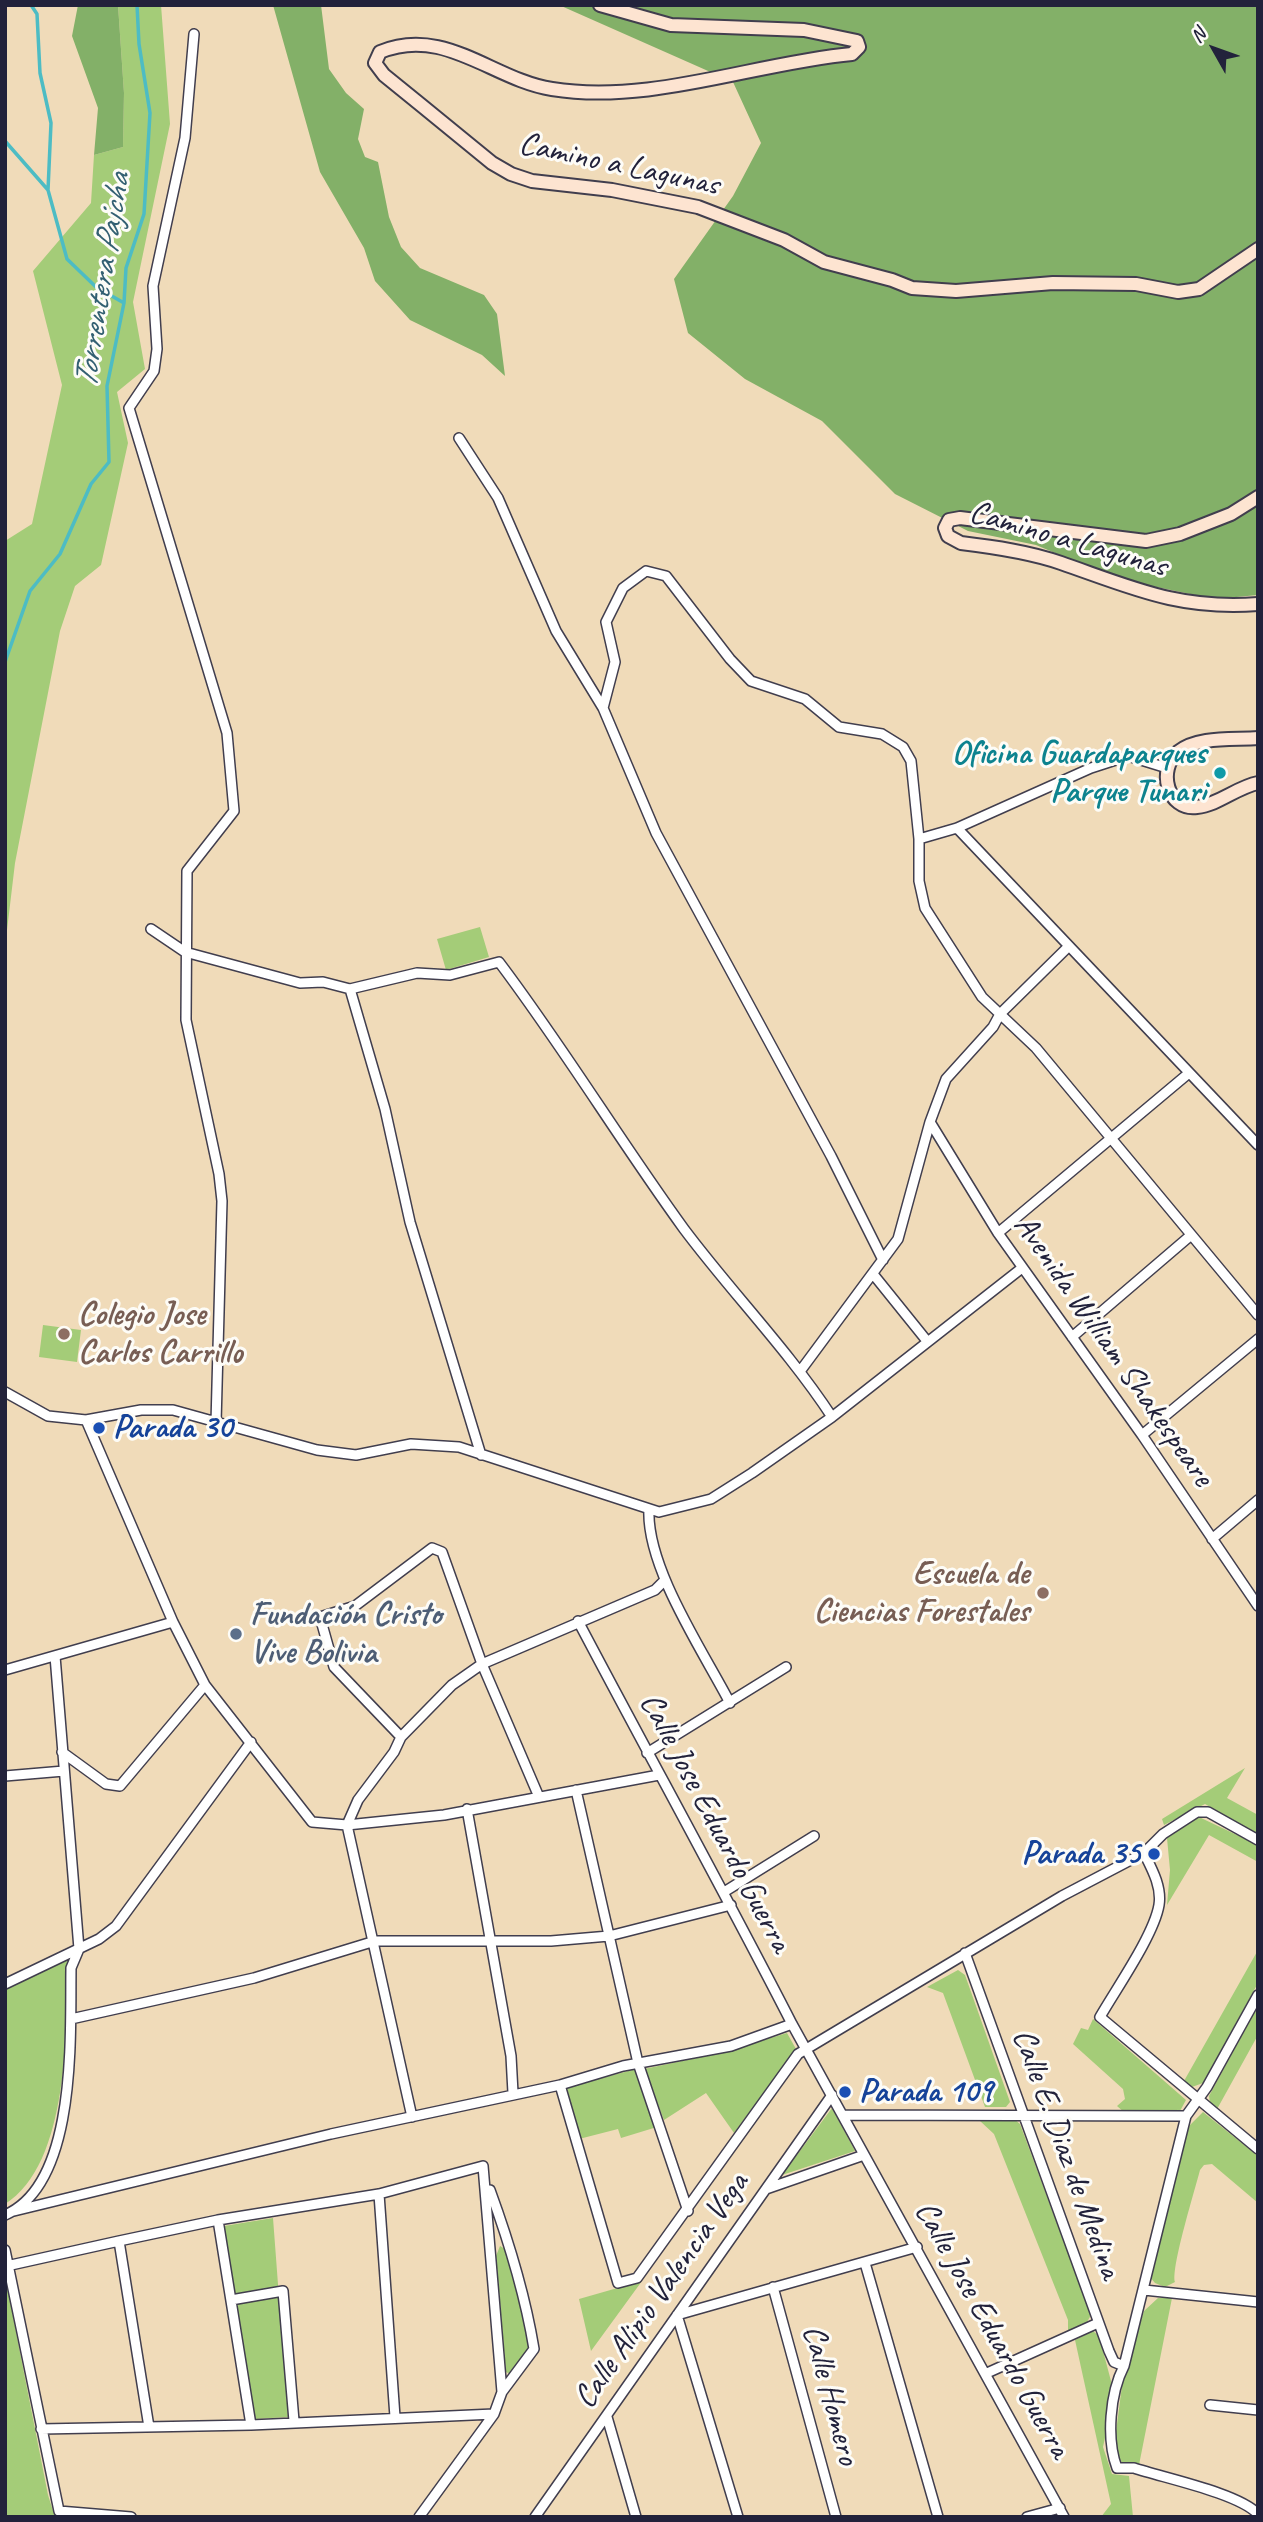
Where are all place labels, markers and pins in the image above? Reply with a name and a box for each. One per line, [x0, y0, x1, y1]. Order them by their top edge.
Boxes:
place label: Oficina Guardaparques Parque Tunari [952, 734, 1206, 812]
marker: Oficina Guardaparques Parque Tunari [1212, 765, 1228, 781]
place label: Colegio Jose Carlos Carrillo [78, 1295, 242, 1373]
marker: Colegio Jose Carlos Carrillo [56, 1326, 72, 1342]
place label: Parada 30 [113, 1408, 232, 1448]
marker: Parada 30 [91, 1420, 107, 1436]
place label: Escuela de Ciencias Forestales [814, 1554, 1029, 1632]
marker: Escuela de Ciencias Forestales [1035, 1585, 1051, 1601]
place label: Fundación Cristo Vive Bolivia [250, 1595, 442, 1673]
marker: Fundación Cristo Vive Bolivia [228, 1626, 244, 1642]
place label: Parada 35 [1021, 1834, 1140, 1874]
marker: Parada 35 [1146, 1846, 1162, 1862]
place label: Parada 109 [859, 2072, 992, 2112]
marker: Parada 109 [837, 2084, 853, 2100]

